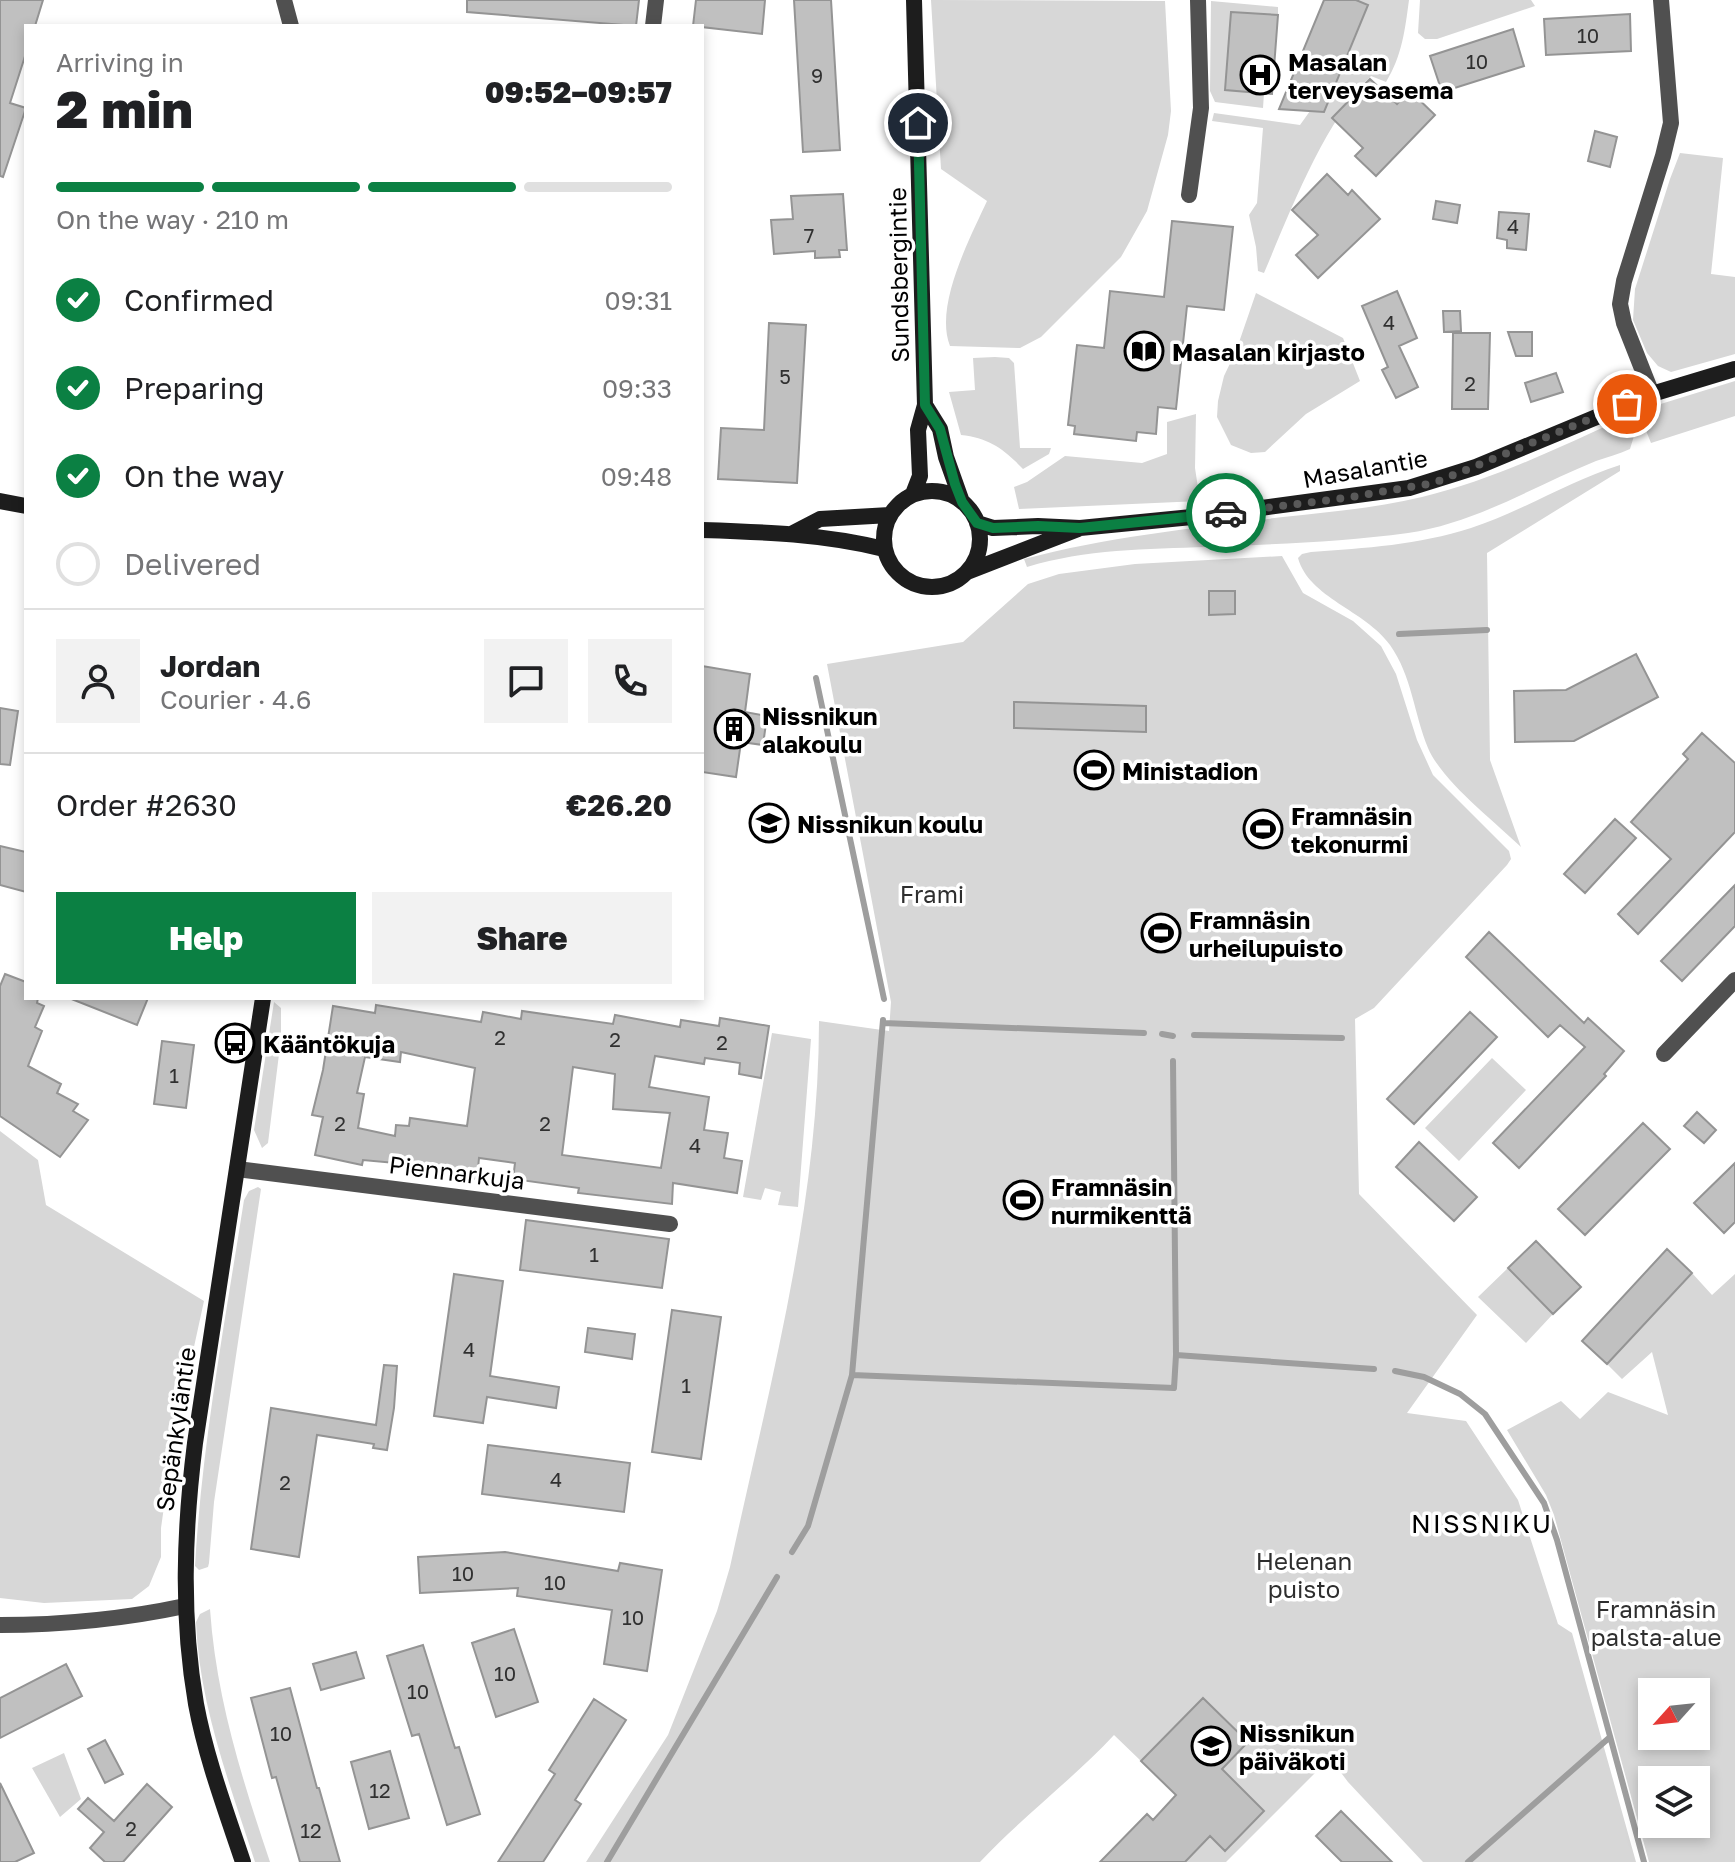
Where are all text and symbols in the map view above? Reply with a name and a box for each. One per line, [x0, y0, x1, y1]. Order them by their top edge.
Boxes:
house number: 10 [1577, 23, 1599, 47]
text: Arriving in [56, 47, 184, 78]
place label: Masalan terveysasema [1288, 47, 1453, 104]
house number: 10 [1466, 49, 1488, 73]
hospital icon: Masalan terveysasema [1239, 54, 1281, 96]
house number: 9 [811, 63, 823, 87]
text: 09:52–09:57 [485, 74, 672, 110]
text: 2 min [56, 77, 193, 139]
pin [884, 89, 952, 157]
icon: home [896, 101, 940, 145]
street label: Sundsbergintie [882, 187, 914, 363]
text: On the way · 210 m [56, 204, 289, 235]
house number: 4 [1507, 214, 1519, 238]
house number: 7 [804, 223, 814, 247]
icon: check [56, 278, 100, 322]
text: Confirmed [124, 282, 274, 318]
text: 09:31 [605, 285, 672, 316]
house number: 4 [1383, 310, 1395, 334]
library icon: Masalan kirjasto [1123, 330, 1165, 372]
place label: Masalan kirjasto [1172, 337, 1365, 366]
house number: 5 [779, 364, 791, 388]
icon: check [56, 366, 100, 410]
text: Preparing [124, 370, 265, 406]
pin [1593, 370, 1661, 438]
house number: 2 [1464, 371, 1476, 395]
text: 09:33 [602, 373, 672, 404]
icon: bag [1605, 382, 1649, 426]
street label: Masalantie [1300, 443, 1430, 493]
icon: check [56, 454, 100, 498]
text: On the way [124, 458, 284, 494]
text: 09:48 [601, 461, 672, 492]
courier [1186, 473, 1266, 553]
icon: car [1204, 491, 1248, 535]
text: Delivered [124, 546, 261, 582]
button: person [56, 639, 140, 723]
button: chat [484, 639, 568, 723]
button: phone [588, 639, 672, 723]
text: Jordan [160, 648, 260, 684]
text: Courier · 4.6 [160, 684, 312, 715]
place label: Nissnikun alakoulu [762, 701, 878, 758]
building icon: Nissnikun alakoulu [713, 708, 755, 750]
sports icon: Ministadion [1073, 749, 1115, 791]
place label: Ministadion [1122, 756, 1258, 785]
text: Order #2630 [56, 787, 237, 823]
text: €26.20 [566, 787, 672, 823]
place label: Framnäsin tekonurmi [1291, 801, 1412, 858]
school or university icon: Nissnikun koulu [748, 802, 790, 844]
sports icon: Framnäsin tekonurmi [1242, 808, 1284, 850]
place label: Nissnikun koulu [797, 809, 983, 838]
park label: Frami [900, 879, 964, 908]
button: Help [56, 892, 356, 984]
button: Share [372, 892, 672, 984]
place label: Framnäsin urheilupuisto [1189, 905, 1343, 962]
sports icon: Framnäsin urheilupuisto [1140, 912, 1182, 954]
bus stop icon: Kääntökuja [214, 1022, 256, 1064]
house number: 2 [494, 1025, 506, 1049]
house number: 2 [609, 1027, 621, 1051]
place label: Kääntökuja [263, 1029, 395, 1058]
house number: 2 [716, 1030, 728, 1054]
house number: 1 [169, 1063, 179, 1087]
house number: 2 [334, 1111, 346, 1135]
house number: 2 [539, 1111, 551, 1135]
house number: 4 [689, 1133, 701, 1157]
street label: Piennarkuja [387, 1149, 527, 1195]
place label: Framnäsin nurmikenttä [1051, 1172, 1192, 1229]
sports icon: Framnäsin nurmikenttä [1002, 1179, 1044, 1221]
house number: 1 [589, 1242, 599, 1266]
house number: 4 [463, 1337, 475, 1361]
street label: Sepänkyläntie [149, 1345, 201, 1513]
house number: 1 [681, 1373, 691, 1397]
house number: 4 [550, 1467, 562, 1491]
house number: 2 [279, 1470, 291, 1494]
district label: NISSNIKU [1411, 1508, 1553, 1539]
park label: Helenan puisto [1256, 1546, 1352, 1603]
house number: 10 [452, 1561, 474, 1585]
house number: 10 [544, 1570, 566, 1594]
park label: Framnäsin palsta-alue [1591, 1594, 1721, 1651]
house number: 10 [622, 1605, 644, 1629]
house number: 10 [494, 1661, 516, 1685]
north arrow [1638, 1678, 1710, 1750]
map controls [1638, 1678, 1710, 1838]
house number: 10 [407, 1679, 429, 1703]
place label: Nissnikun päiväkoti [1239, 1718, 1355, 1775]
house number: 10 [270, 1721, 292, 1745]
school or university icon: Nissnikun päiväkoti [1190, 1725, 1232, 1767]
button: layers [1638, 1766, 1710, 1838]
house number: 12 [369, 1778, 391, 1802]
house number: 2 [125, 1816, 137, 1840]
house number: 12 [300, 1818, 322, 1842]

